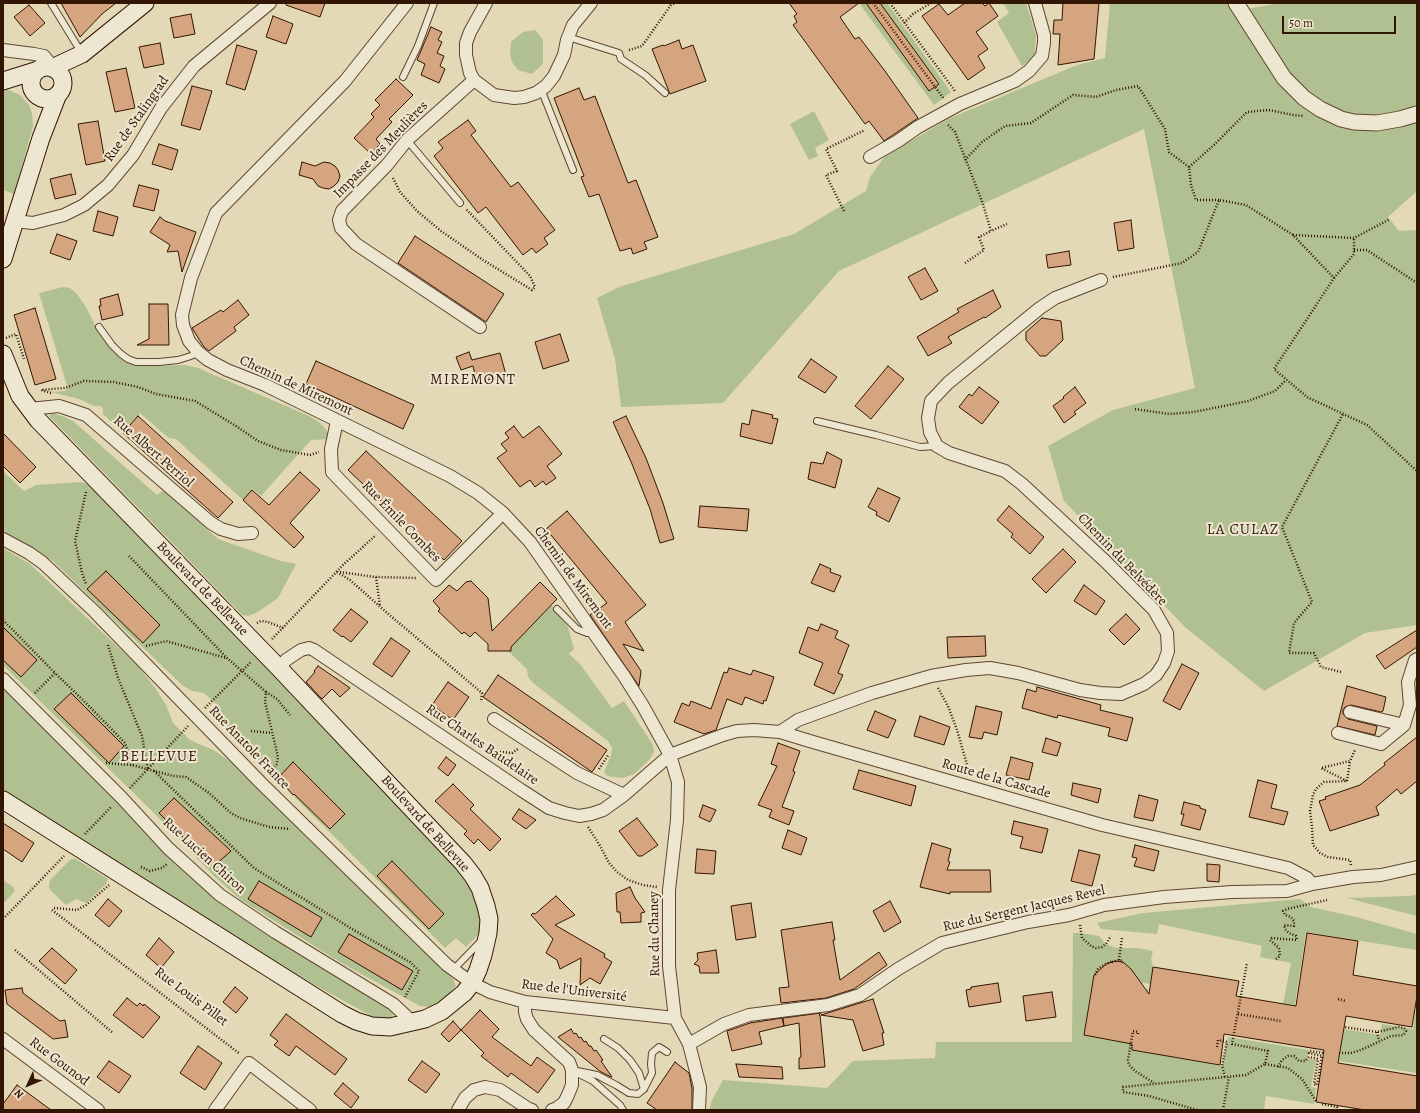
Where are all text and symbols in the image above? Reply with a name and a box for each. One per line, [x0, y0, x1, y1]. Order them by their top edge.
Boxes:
scale bar [1284, 8, 1398, 34]
text: 50 m [1289, 15, 1313, 31]
street label: Rue de Stalingrad [101, 73, 173, 165]
street label: Impasse des Meulières [330, 98, 432, 202]
street label: Chemin de Miremont [237, 352, 355, 420]
district label: MIREMONT [430, 371, 516, 389]
street label: Rue Albert Perriol [110, 413, 196, 491]
street label: Rue Émile Combes [358, 478, 444, 566]
street label: Chemin du Belvédère [1074, 510, 1170, 610]
district label: LA CULAZ [1207, 521, 1279, 539]
street label: Chemin de Miremont [530, 523, 616, 633]
street label: Boulevard de Bellevue [153, 538, 251, 640]
street label: Rue Charles Baudelaire [422, 701, 542, 789]
street label: Rue Anatole France [205, 703, 293, 793]
district label: BELLEVUE [120, 748, 198, 766]
street label: Route de la Cascade [940, 755, 1052, 803]
street label: Boulevard de Bellevue [377, 772, 473, 876]
street label: Rue Lucien Chiron [159, 814, 249, 898]
street label: Rue du Sergent Jacques Revel [941, 882, 1107, 936]
street label: Rue du Chaney [646, 891, 664, 977]
street label: Rue Louis Pillet [151, 964, 231, 1030]
street label: Rue de l'Université [520, 976, 628, 1006]
street label: Rue Gounod [26, 1034, 92, 1090]
north arrow [8, 1065, 48, 1105]
text: N [11, 1086, 27, 1102]

